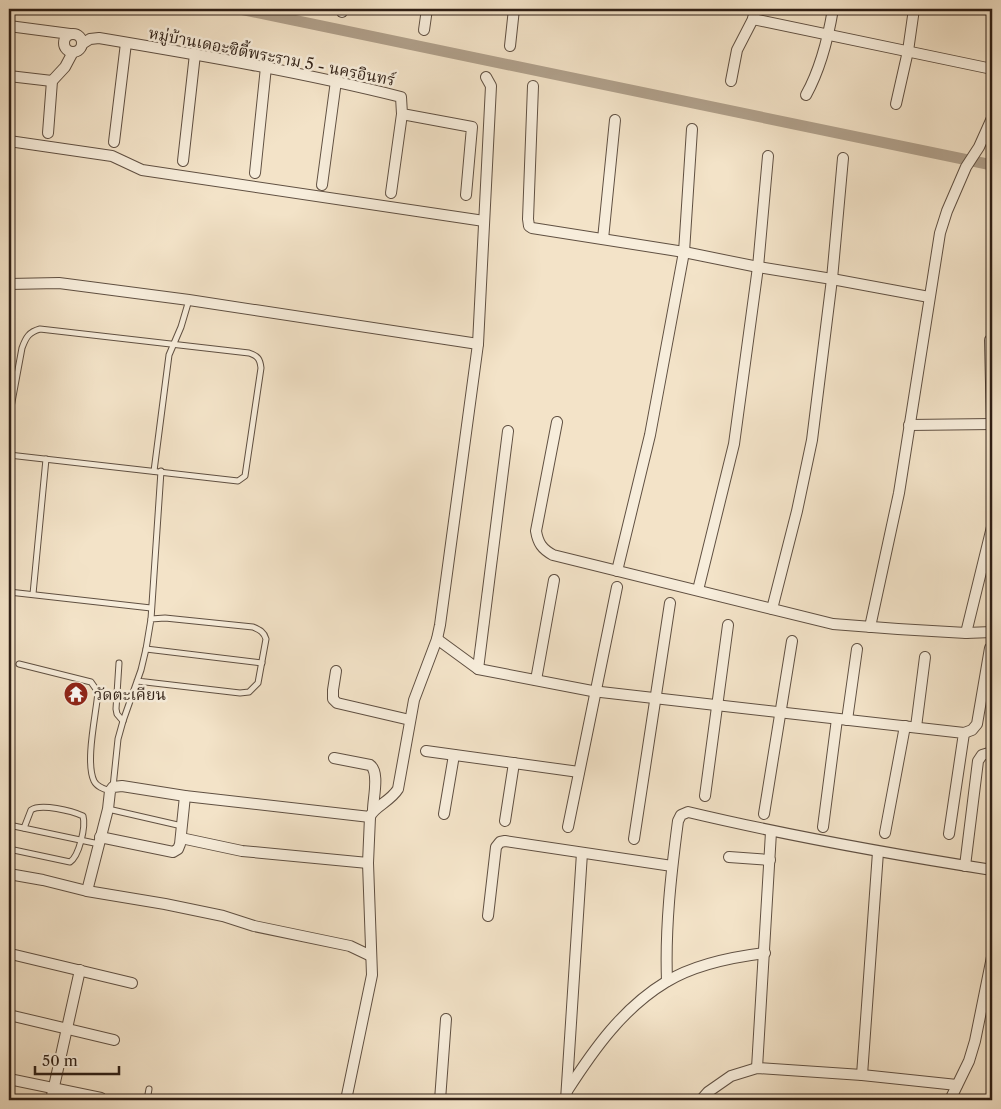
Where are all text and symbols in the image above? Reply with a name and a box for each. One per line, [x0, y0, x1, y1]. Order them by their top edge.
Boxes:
street label: หมู่บ้านเดอะซิตี้พระราม 5 - นครอินทร์ [147, 21, 398, 91]
temple icon: วัดตะเคียน [63, 681, 89, 707]
place label: วัดตะเคียน [94, 684, 166, 704]
scale bar [35, 1044, 119, 1076]
text: 50 m [42, 1051, 78, 1070]

